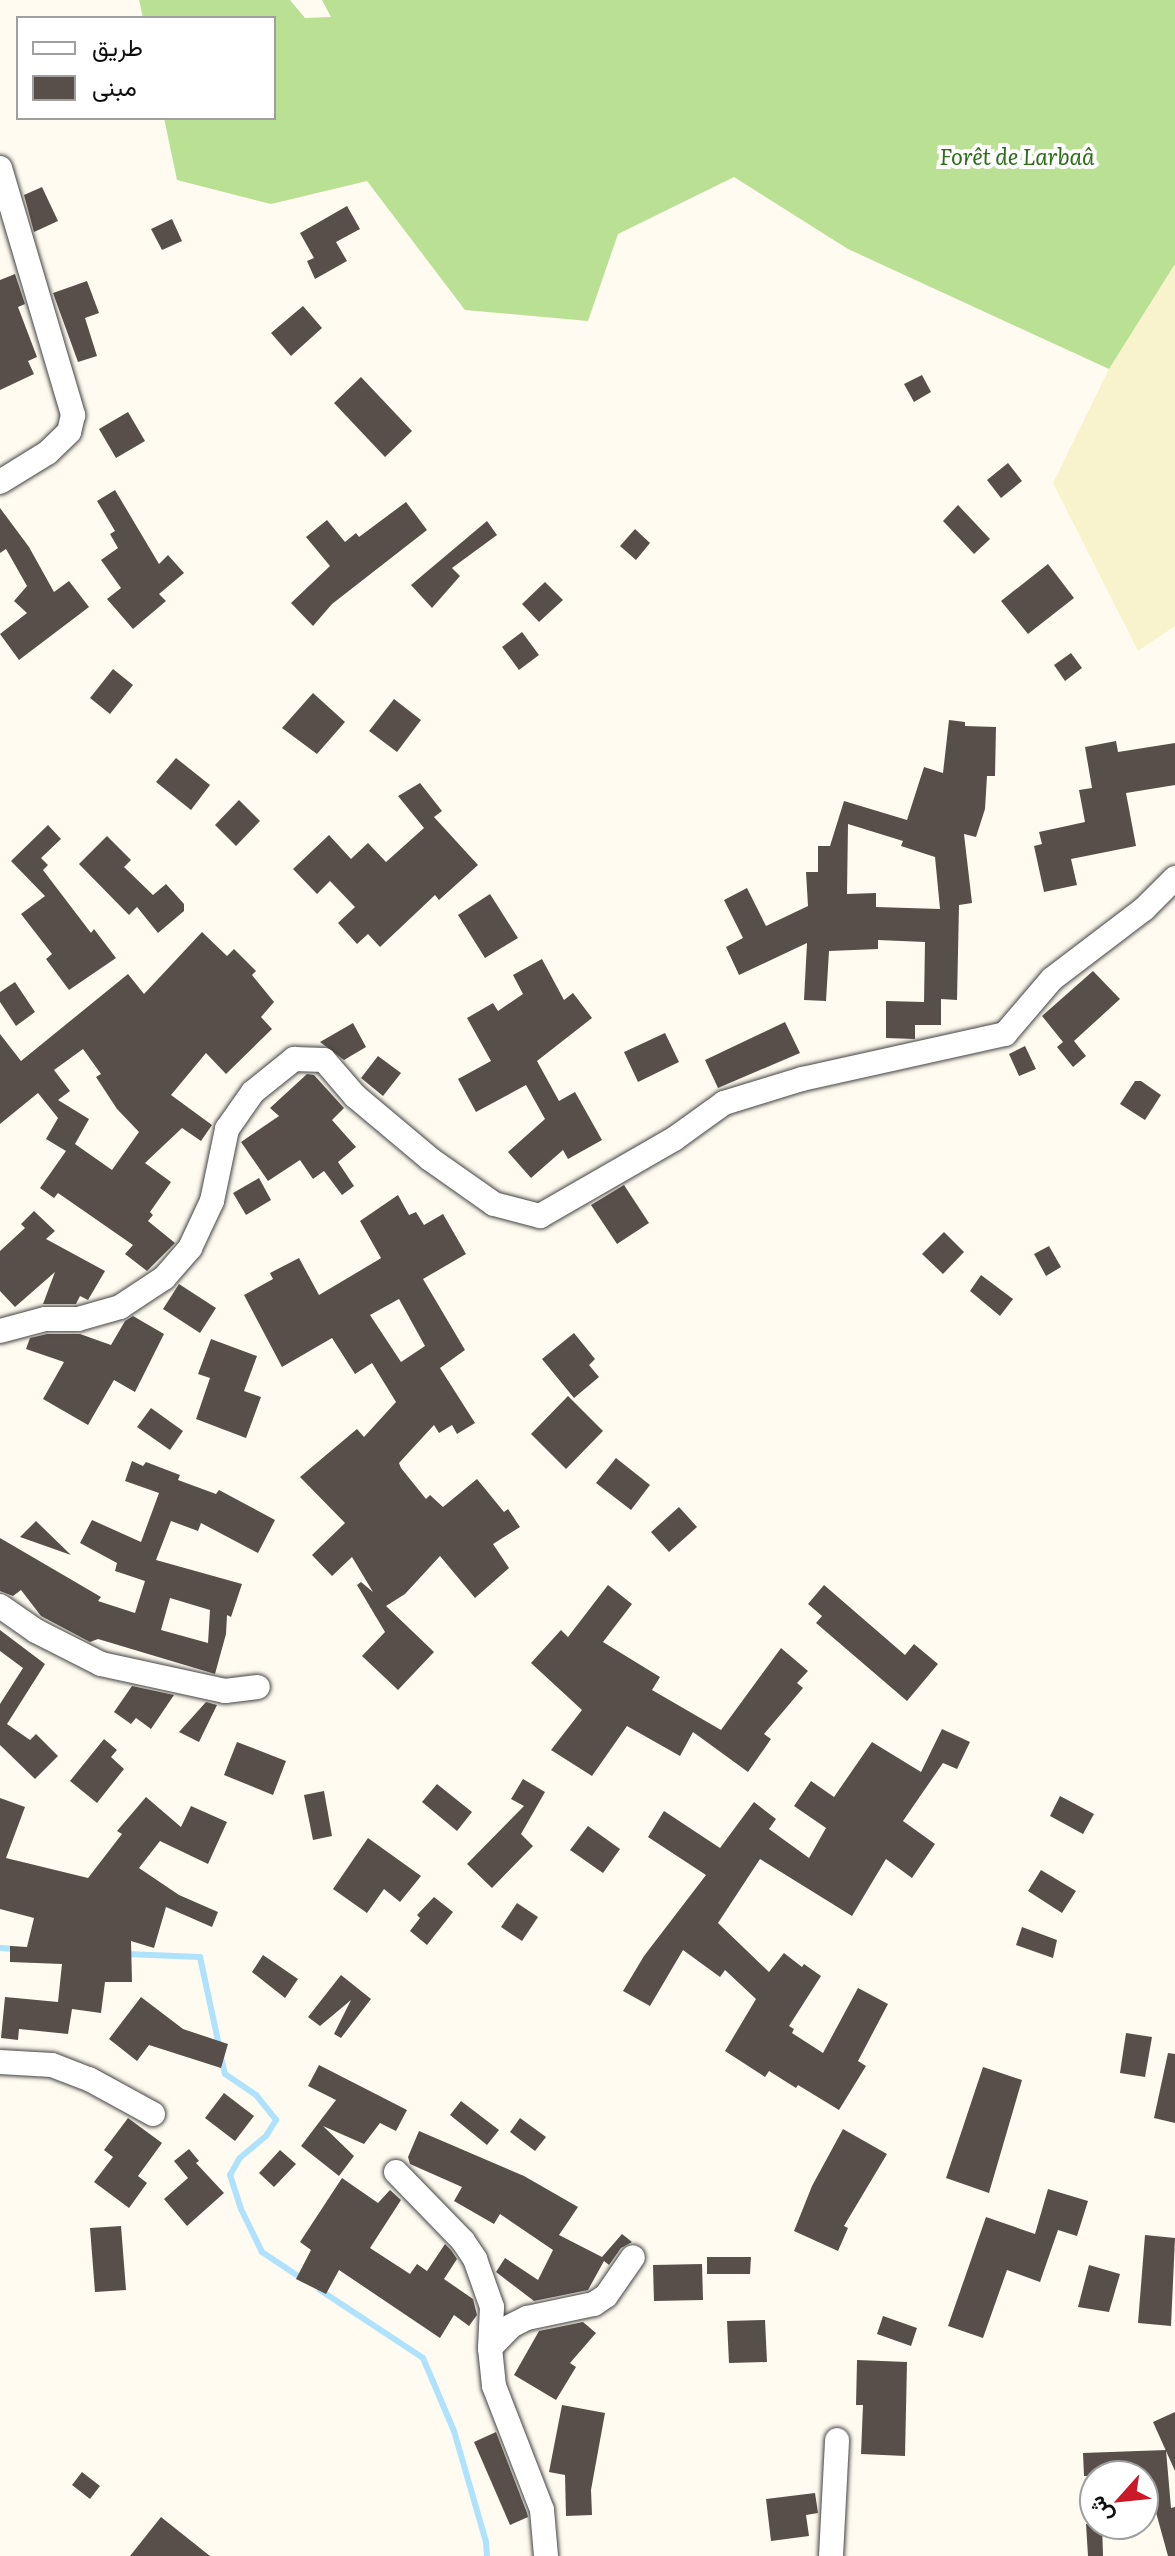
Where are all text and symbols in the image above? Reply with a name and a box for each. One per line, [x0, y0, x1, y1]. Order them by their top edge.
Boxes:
legend [16, 16, 276, 120]
text: طريق [92, 28, 143, 63]
text: مبنى [92, 68, 137, 103]
park label: Forêt de Larbaâ [939, 143, 1095, 169]
north arrow [1079, 2460, 1159, 2540]
text: ش [1078, 2491, 1120, 2529]

